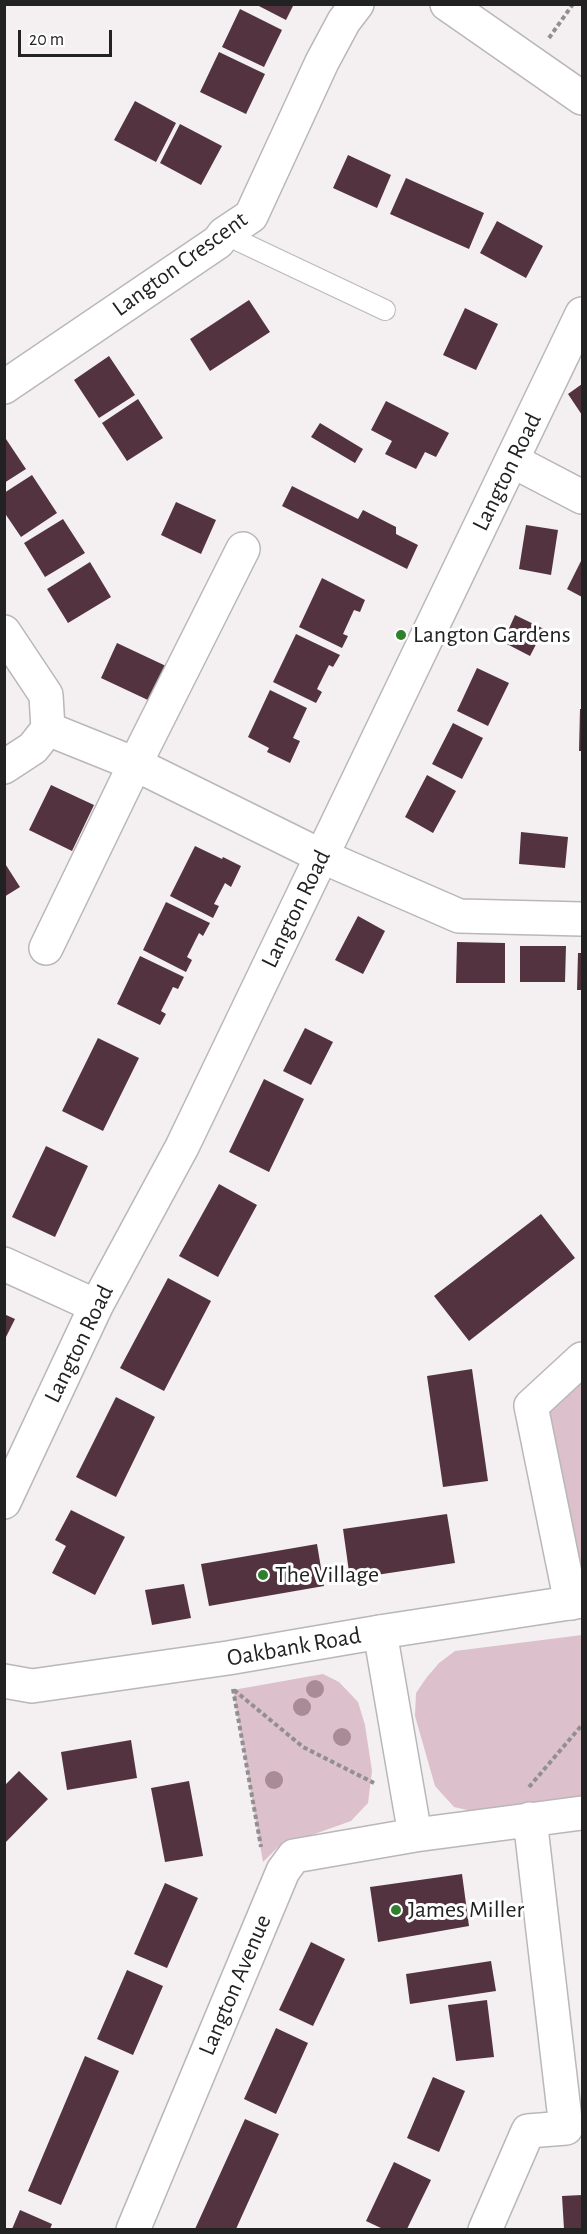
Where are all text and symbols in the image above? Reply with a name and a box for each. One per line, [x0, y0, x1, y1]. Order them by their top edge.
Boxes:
scale bar [21, 18, 116, 56]
text: 20 m [29, 31, 64, 49]
street label: Langton Crescent [107, 205, 253, 323]
street label: Langton Road [466, 408, 548, 536]
place label: Langton Gardens [413, 621, 571, 649]
marker: Langton Gardens [394, 628, 408, 642]
street label: Langton Road [255, 845, 337, 973]
street label: Langton Road [38, 1280, 120, 1408]
place label: The Village [275, 1561, 379, 1589]
marker: The Village [256, 1568, 270, 1582]
street label: Oakbank Road [225, 1621, 363, 1673]
place label: James Miller [408, 1896, 524, 1924]
marker: James Miller [389, 1903, 403, 1917]
street label: Langton Avenue [192, 1910, 278, 2060]

